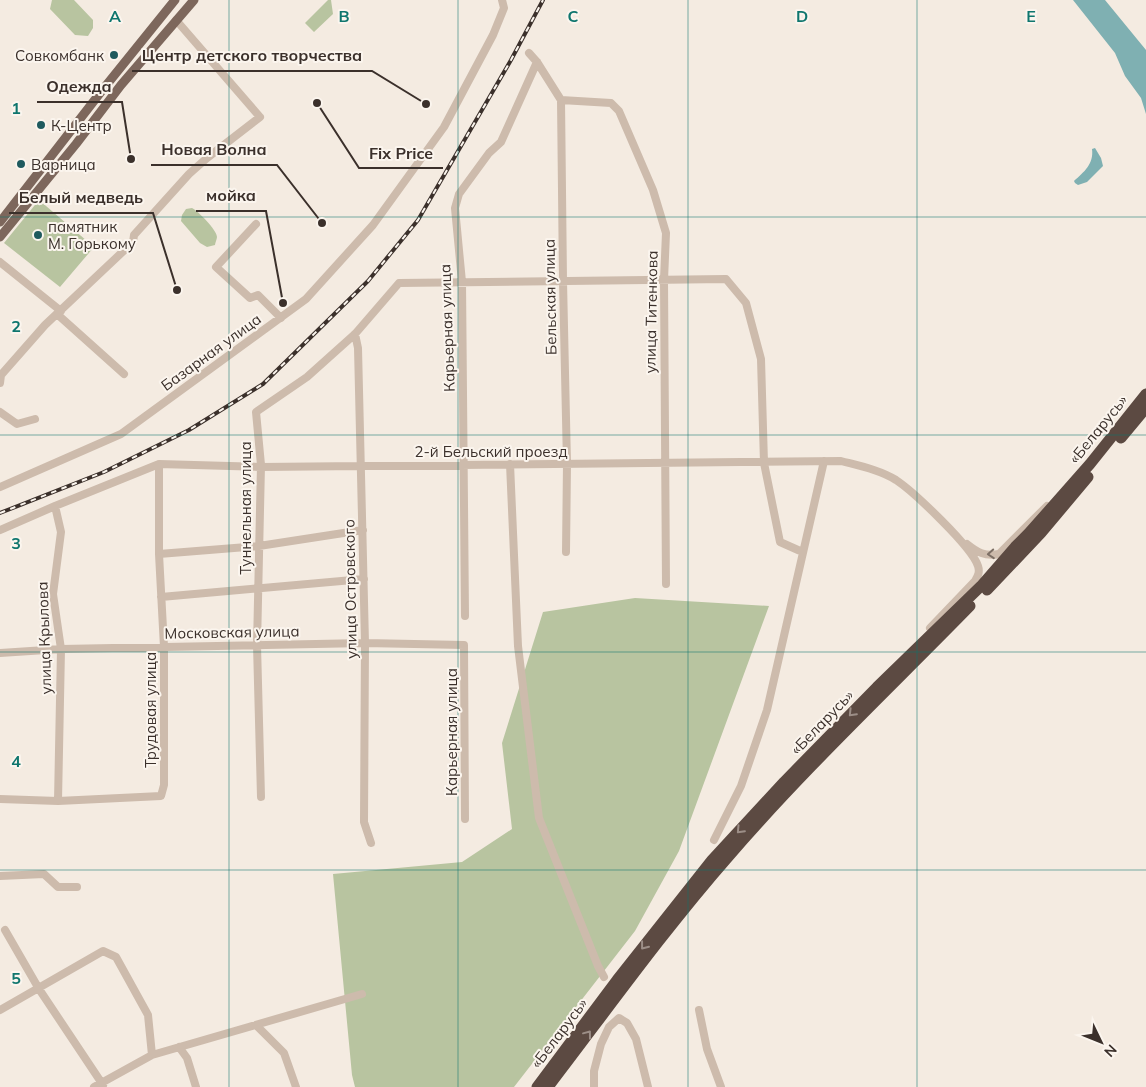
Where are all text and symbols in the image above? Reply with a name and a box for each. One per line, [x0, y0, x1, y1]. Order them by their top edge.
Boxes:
text: A [109, 6, 121, 26]
text: B [338, 6, 350, 26]
text: C [568, 6, 579, 26]
text: D [796, 6, 808, 26]
text: E [1026, 6, 1036, 26]
callout: Центр детского творчества [132, 40, 372, 71]
text: Центр детского творчества [142, 45, 362, 65]
place label: Совкомбанк [15, 46, 105, 65]
marker: Совкомбанк [108, 49, 120, 61]
callout: Одежда [37, 71, 122, 102]
text: Одежда [46, 76, 112, 96]
text: 1 [11, 98, 21, 118]
place label: К-Центр [51, 116, 112, 135]
marker: К-Центр [35, 119, 47, 131]
callout: Новая Волна [151, 134, 277, 165]
callout: Fix Price [359, 137, 443, 168]
text: Новая Волна [161, 139, 267, 159]
text: Fix Price [369, 143, 433, 163]
place label: Варница [31, 155, 96, 174]
marker: Варница [15, 158, 27, 170]
callout: мойка [196, 180, 266, 211]
callout: Белый медведь [9, 182, 153, 213]
text: мойка [206, 185, 256, 205]
text: Белый медведь [19, 187, 143, 207]
place label: памятник М. Горькому [48, 217, 136, 253]
marker: памятник М. Горькому [32, 229, 44, 241]
street label: Бельская улица [539, 239, 561, 355]
street label: улица Титенкова [640, 250, 662, 374]
street label: Карьерная улица [435, 264, 459, 392]
street label: Базарная улица [157, 309, 265, 395]
text: 2 [11, 316, 21, 336]
street label: «Беларусь» [1065, 391, 1132, 467]
street label: Туннельная улица [236, 441, 255, 575]
street label: 2-й Бельский проезд [414, 442, 568, 461]
street label: улица Островского [339, 519, 361, 659]
text: 3 [11, 533, 21, 553]
one-way arrow [986, 548, 994, 559]
street label: улица Крылова [33, 581, 55, 695]
street label: Московская улица [164, 621, 300, 643]
street label: Трудовая улица [141, 652, 160, 768]
street label: Карьерная улица [442, 668, 461, 796]
street label: «Беларусь» [786, 685, 858, 758]
one-way arrow [849, 707, 858, 716]
text: 4 [11, 751, 21, 771]
one-way arrow [737, 824, 746, 833]
one-way arrow [641, 940, 649, 949]
text: 5 [11, 968, 21, 988]
street label: «Беларусь» [527, 994, 592, 1072]
north arrow [1076, 1017, 1126, 1067]
one-way arrow [583, 1031, 591, 1040]
text: N [1100, 1041, 1121, 1061]

